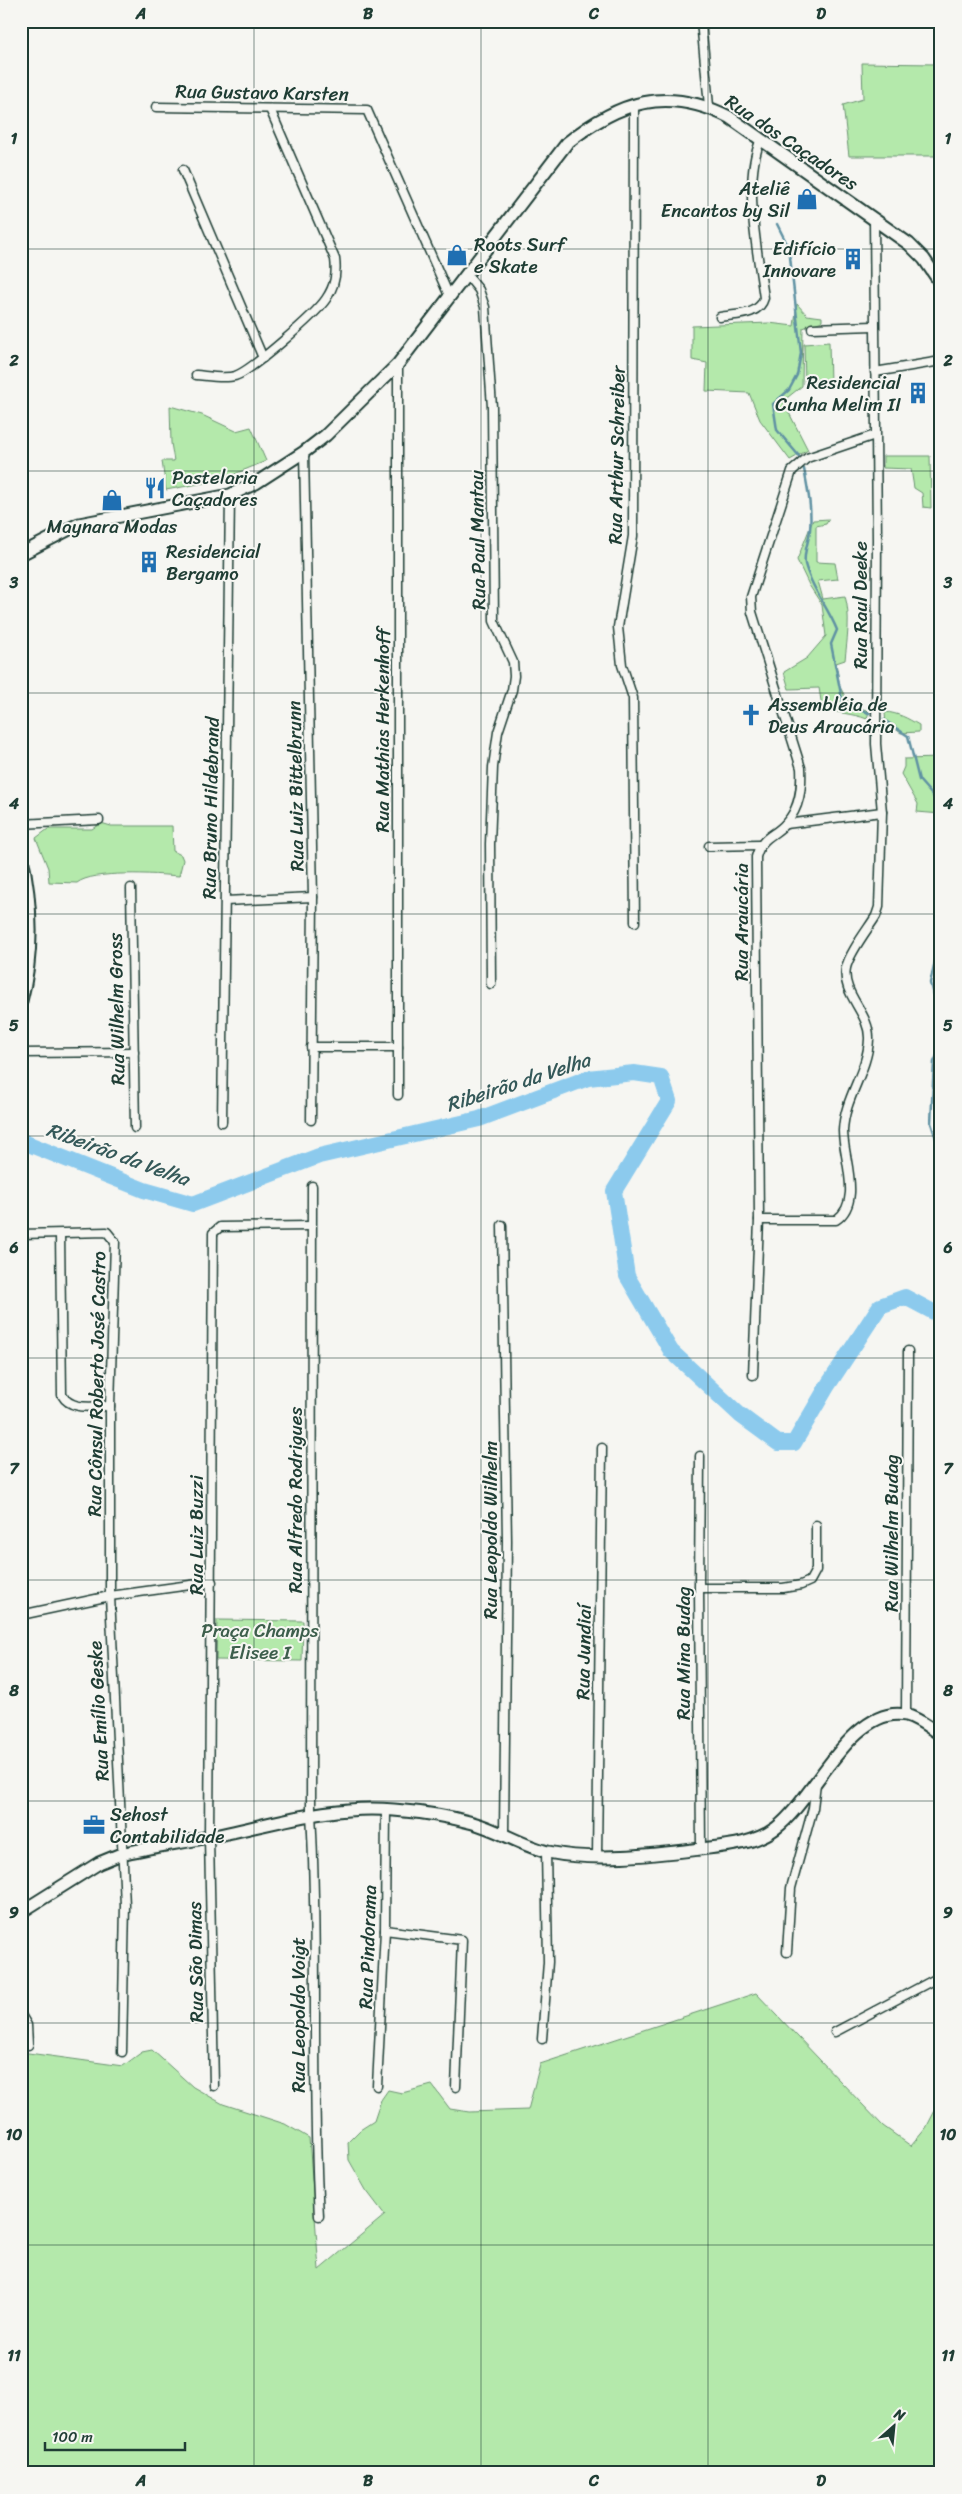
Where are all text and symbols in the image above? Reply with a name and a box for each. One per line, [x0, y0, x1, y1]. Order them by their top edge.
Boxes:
text: A [135, 0, 146, 28]
text: B [363, 0, 374, 28]
text: C [588, 0, 600, 28]
text: D [816, 0, 826, 28]
street label: Rua Gustavo Karsten [175, 74, 349, 111]
street label: Rua dos Caçadores [718, 85, 866, 200]
text: 1 [11, 124, 18, 153]
text: 1 [945, 124, 952, 153]
place label: Ateliê Encantos by Sil [661, 172, 791, 227]
shop icon: Ateliê Encantos by Sil [794, 186, 820, 212]
place label: Roots Surf e Skate [474, 228, 568, 283]
place label: Edifício Innovare [762, 232, 836, 287]
shop icon: Roots Surf e Skate [444, 242, 470, 268]
building icon: Edifício Innovare [840, 246, 866, 272]
text: 2 [8, 346, 19, 375]
text: 2 [942, 346, 953, 375]
street label: Rua Arthur Schreiber [598, 364, 635, 545]
place label: Residencial Cunha Melim II [775, 366, 902, 421]
building icon: Residencial Cunha Melim II [905, 380, 931, 406]
place label: Pastelaria Caçadores [172, 461, 258, 516]
street label: Rua Paul Mantau [460, 470, 495, 610]
restaurant icon: Pastelaria Caçadores [142, 475, 168, 501]
shop icon: Maynara Modas [99, 487, 125, 513]
place label: Maynara Modas [47, 510, 177, 543]
place label: Residencial Bergamo [166, 535, 261, 590]
street label: Rua Raul Deeke [844, 541, 877, 669]
building icon: Residencial Bergamo [136, 549, 162, 575]
text: 3 [9, 568, 19, 597]
text: 3 [943, 568, 953, 597]
street label: Rua Mathias Herkenhoff [366, 624, 399, 832]
place label: Assembléia de Deus Araucária [767, 688, 895, 743]
street label: Rua Luiz Bittelbrunn [278, 700, 313, 872]
church icon: Assembléia de Deus Araucária [738, 702, 764, 728]
street label: Rua Bruno Hildebrand [192, 716, 229, 899]
text: 4 [8, 789, 19, 818]
text: 4 [942, 789, 953, 818]
street label: Rua Araucária [725, 863, 758, 981]
street label: Rua Wilhelm Gross [99, 932, 134, 1085]
text: 5 [9, 1011, 19, 1040]
text: 5 [943, 1011, 953, 1040]
water label: Ribeirão da Velha [441, 1042, 597, 1122]
water label: Ribeirão da Velha [41, 1112, 196, 1197]
text: 6 [8, 1233, 19, 1262]
text: 6 [942, 1233, 953, 1262]
street label: Rua Cônsul Roberto José Castro [78, 1251, 115, 1517]
street label: Rua Alfredo Rodrigues [279, 1407, 312, 1593]
street label: Rua Leopoldo Wilhelm [474, 1440, 507, 1619]
text: 7 [9, 1454, 20, 1483]
street label: Rua Wilhelm Budag [875, 1454, 908, 1612]
text: 7 [943, 1454, 954, 1483]
street label: Rua Luiz Buzzi [180, 1474, 213, 1595]
street label: Rua Mina Budag [667, 1586, 700, 1720]
street label: Rua Jundiaí [566, 1601, 601, 1700]
park label: Praça Champs Elisee I [201, 1614, 319, 1669]
street label: Rua Emílio Geske [78, 1640, 119, 1782]
text: 8 [8, 1676, 19, 1705]
text: 8 [942, 1676, 953, 1705]
place label: Sehost Contabilidade [110, 1798, 224, 1853]
office icon: Sehost Contabilidade [81, 1812, 107, 1838]
street label: Rua Pindorama [349, 1884, 386, 2010]
text: 9 [9, 1898, 19, 1927]
text: 9 [943, 1898, 953, 1927]
street label: Rua São Dimas [178, 1901, 213, 2023]
street label: Rua Leopoldo Voigt [282, 1937, 315, 2093]
text: 10 [6, 2120, 22, 2149]
text: 10 [940, 2120, 956, 2149]
text: 11 [7, 2341, 21, 2370]
text: 11 [941, 2341, 955, 2370]
text: N [889, 2401, 910, 2428]
north arrow [870, 2402, 920, 2452]
scale bar [45, 2419, 185, 2451]
text: 100 m [52, 2424, 93, 2450]
text: A [135, 2466, 146, 2494]
text: B [363, 2466, 374, 2494]
text: C [588, 2466, 600, 2494]
text: D [816, 2466, 826, 2494]

